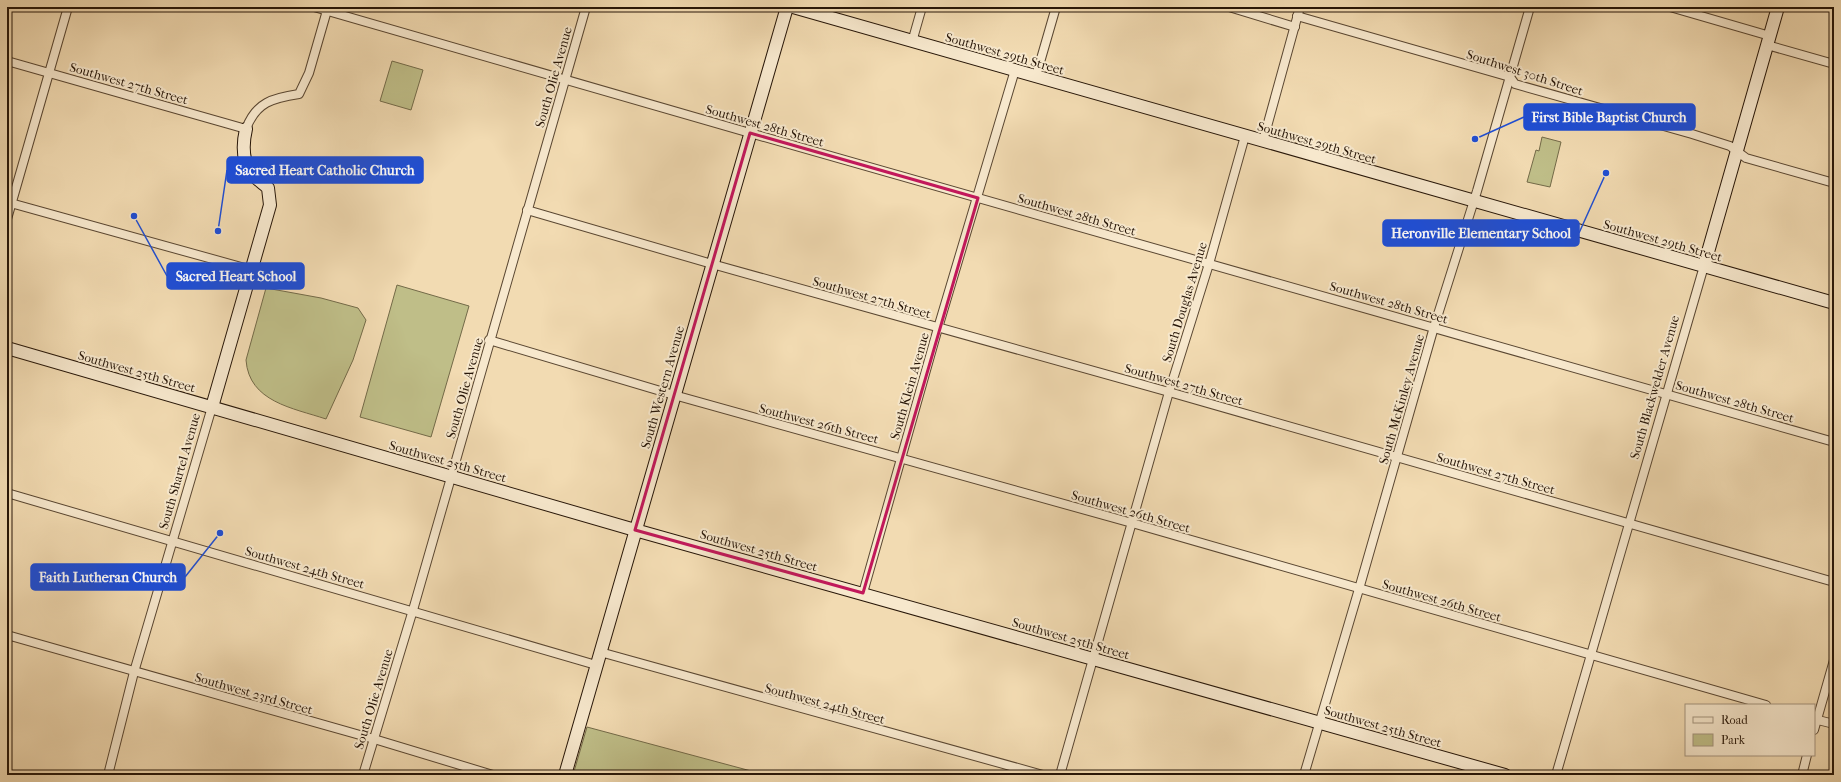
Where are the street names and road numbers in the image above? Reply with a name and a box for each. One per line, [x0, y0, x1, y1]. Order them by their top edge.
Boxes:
street label: South Olie Avenue [532, 25, 575, 129]
street label: Southwest 29th Street [944, 29, 1066, 78]
street label: Southwest 30th Street [1465, 47, 1585, 99]
street label: Southwest 27th Street [68, 59, 190, 108]
street label: Southwest 28th Street [704, 101, 826, 150]
street label: Southwest 29th Street [1256, 118, 1378, 167]
street label: Southwest 28th Street [1016, 190, 1138, 239]
street label: Southwest 29th Street [1602, 216, 1724, 265]
street label: South Douglas Avenue [1159, 240, 1210, 364]
street label: Southwest 27th Street [811, 273, 933, 322]
street label: Southwest 28th Street [1328, 278, 1450, 327]
street label: South Blackwelder Avenue [1627, 313, 1682, 461]
street label: South Western Avenue [638, 323, 687, 450]
street label: South Klein Avenue [887, 330, 932, 441]
street label: South McKinley Avenue [1376, 332, 1427, 466]
street label: South Olie Avenue [443, 336, 486, 440]
street label: Southwest 25th Street [76, 348, 198, 396]
street label: Southwest 27th Street [1123, 360, 1245, 409]
street label: Southwest 28th Street [1674, 377, 1796, 426]
street label: Southwest 26th Street [758, 400, 881, 447]
street label: South Shartel Avenue [156, 411, 203, 531]
street label: Southwest 25th Street [387, 438, 509, 486]
street label: Southwest 27th Street [1435, 449, 1557, 498]
street label: Southwest 26th Street [1070, 487, 1192, 536]
street label: Southwest 25th Street [698, 527, 820, 575]
street label: Southwest 24th Street [243, 543, 367, 592]
street label: Southwest 26th Street [1381, 576, 1503, 625]
street label: Southwest 25th Street [1010, 615, 1132, 663]
street label: South Olie Avenue [351, 647, 396, 751]
street label: Southwest 23rd Street [193, 669, 315, 718]
street label: Southwest 24th Street [763, 680, 887, 727]
street label: Southwest 25th Street [1322, 703, 1444, 751]

